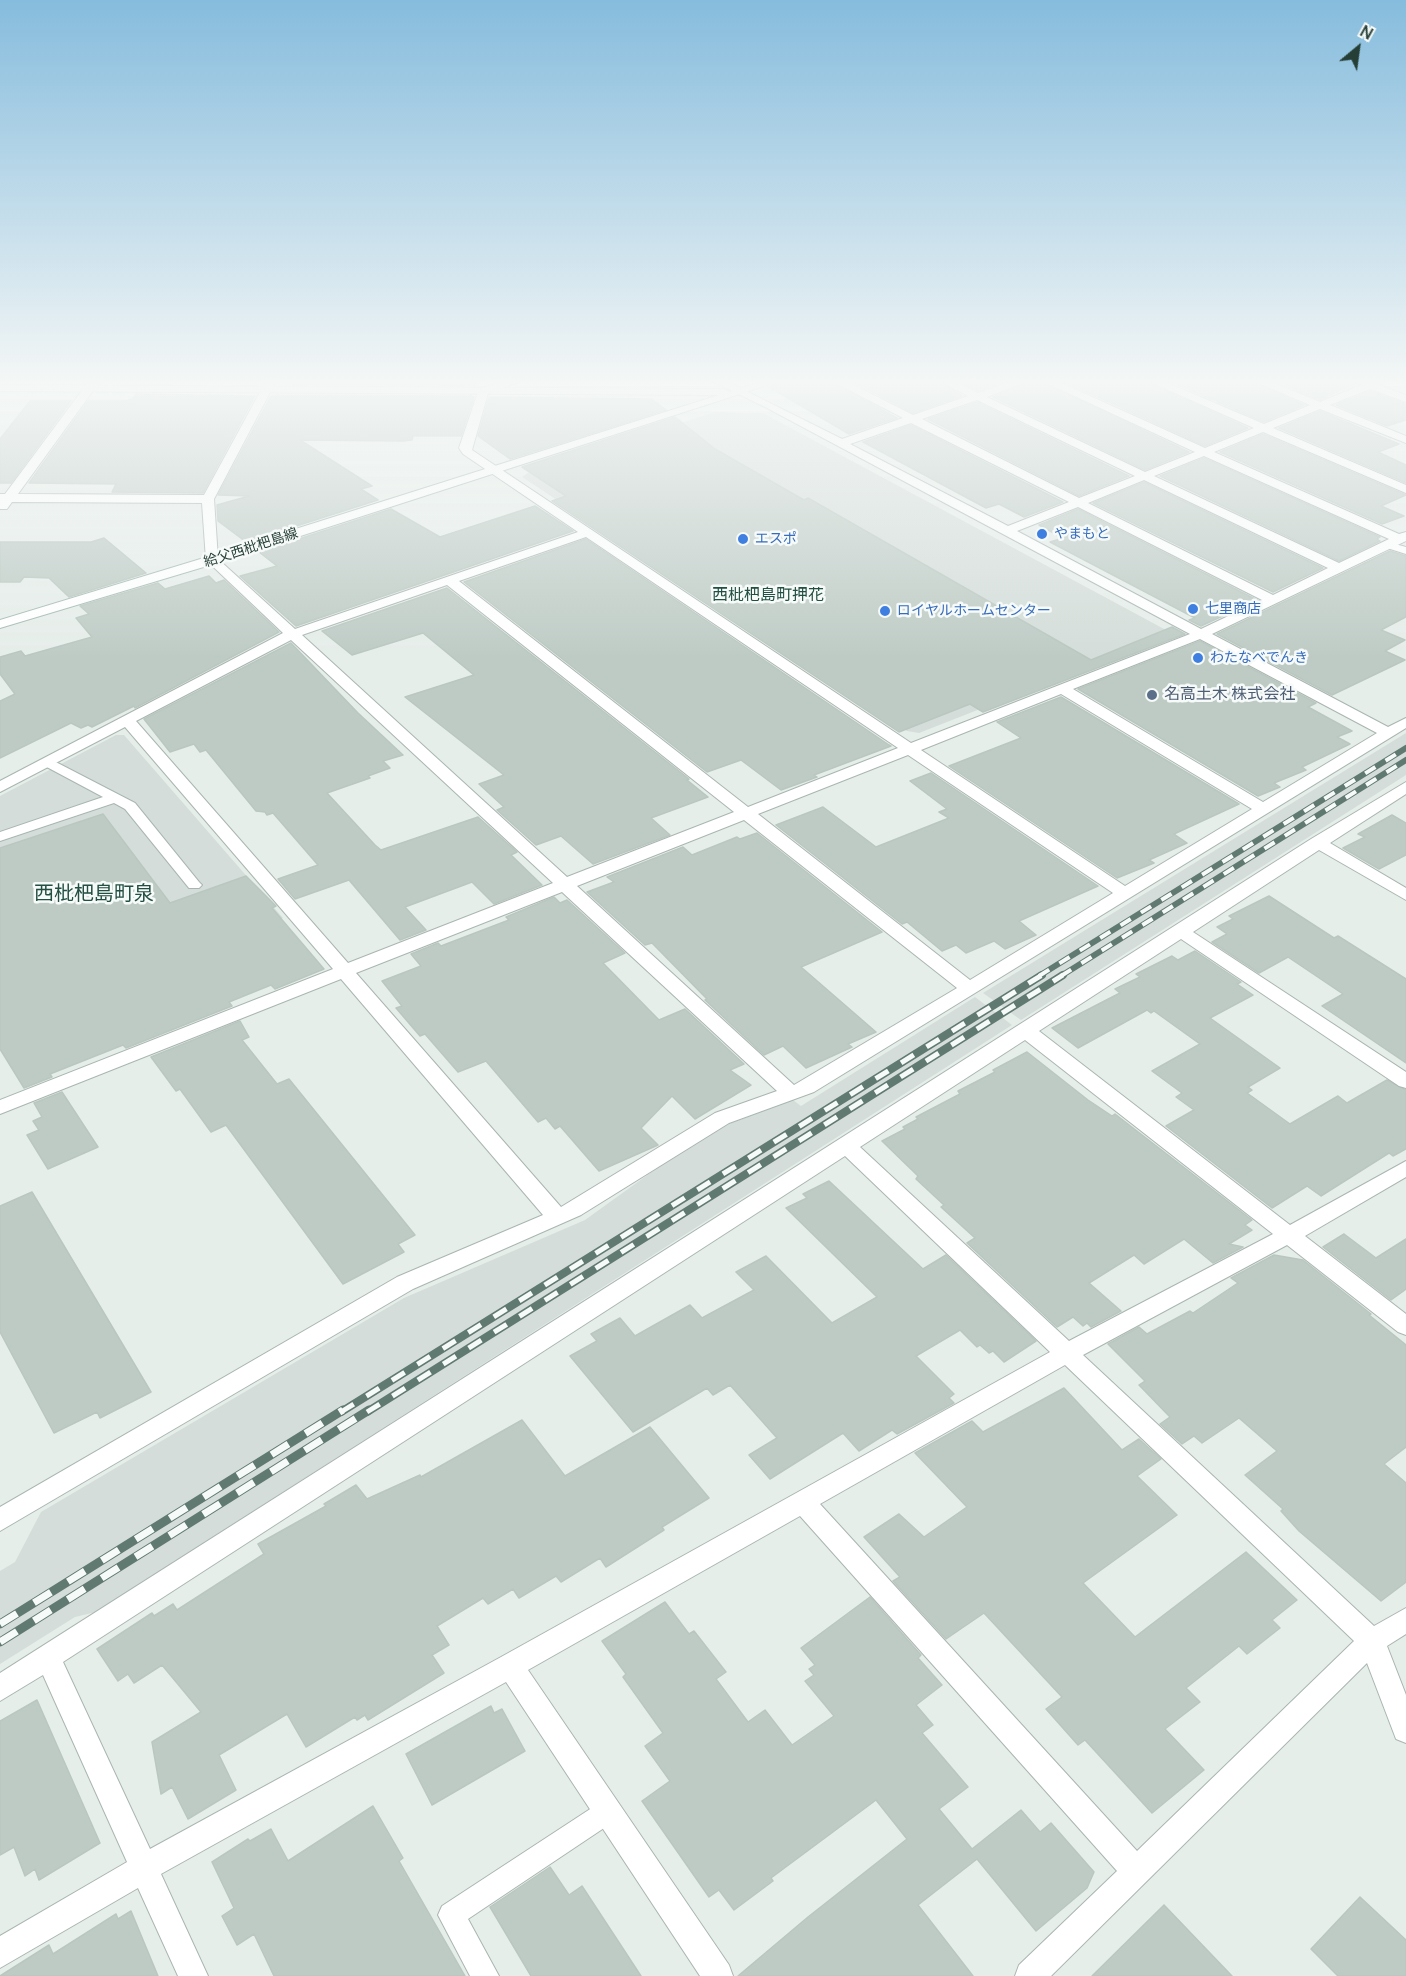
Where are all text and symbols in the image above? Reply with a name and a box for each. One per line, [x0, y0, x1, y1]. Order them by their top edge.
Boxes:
north arrow [1328, 18, 1388, 78]
text: N [1356, 20, 1377, 45]
street label: 給父西枇杷島線 [202, 525, 300, 571]
place label: やまもと [1054, 526, 1110, 542]
marker: やまもと [1035, 527, 1049, 541]
place label: エスポ [755, 531, 797, 547]
marker: エスポ [736, 532, 750, 546]
district label: 西枇杷島町押花 [712, 586, 824, 606]
place label: 七里商店 [1205, 601, 1261, 617]
marker: 七里商店 [1186, 602, 1200, 616]
place label: ロイヤルホームセンター [897, 603, 1051, 619]
marker: ロイヤルホームセンター [878, 604, 892, 618]
place label: わたなべでんき [1210, 650, 1308, 666]
marker: わたなべでんき [1191, 651, 1205, 665]
place label: 名高土木 株式会社 [1164, 685, 1295, 705]
marker: 名高土木 株式会社 [1145, 688, 1159, 702]
district label: 西枇杷島町泉 [34, 882, 154, 906]

